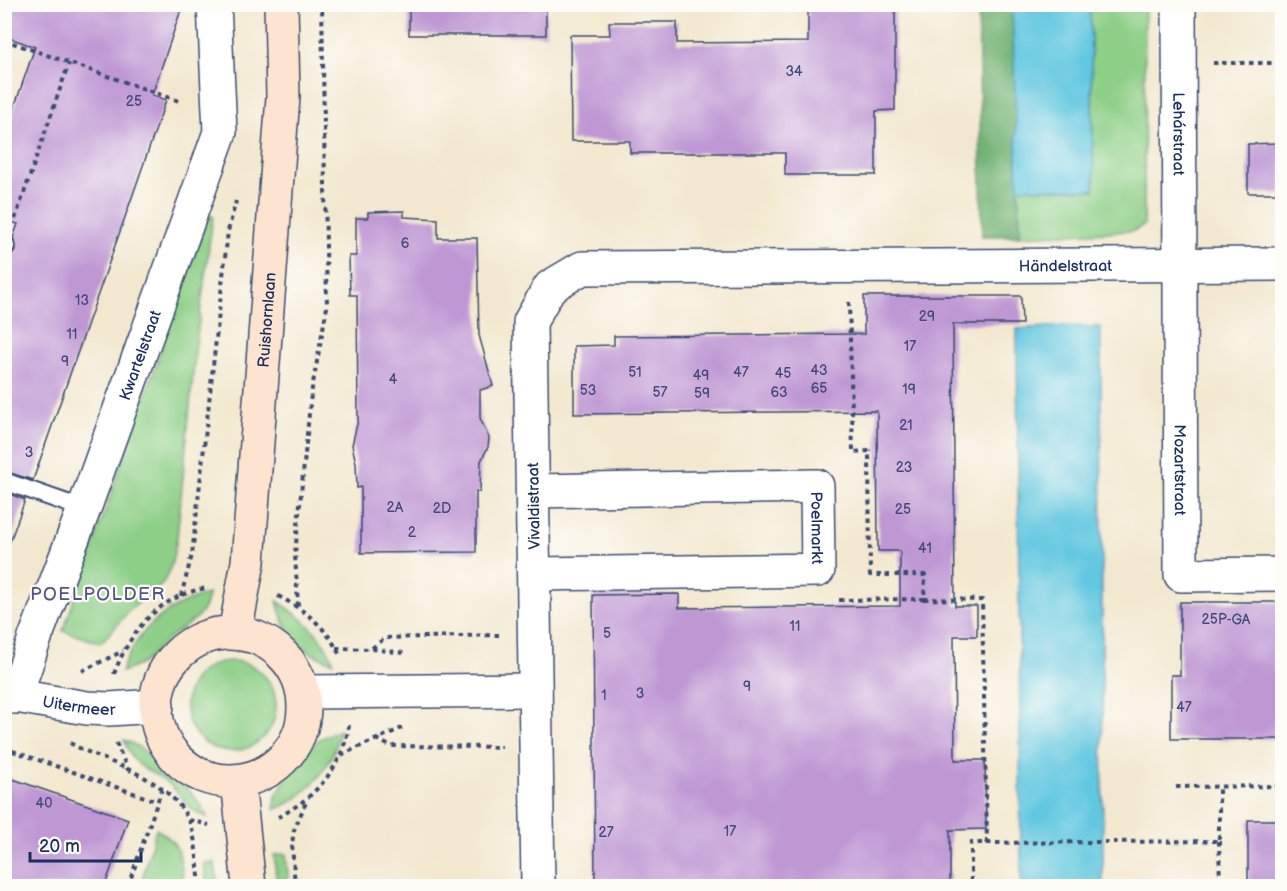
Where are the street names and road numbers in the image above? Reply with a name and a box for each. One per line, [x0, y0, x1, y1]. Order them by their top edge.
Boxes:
street label: Lehárstraat [1168, 92, 1188, 176]
street label: Händelstraat [1019, 257, 1112, 277]
street label: Ruishornlaan [255, 272, 281, 368]
street label: Kwartelstraat [116, 308, 166, 403]
street label: Mozartstraat [1169, 424, 1189, 516]
street label: Vivaldistraat [524, 462, 545, 550]
street label: Poelmarkt [806, 491, 826, 565]
street label: Uitermeer [41, 693, 116, 720]

